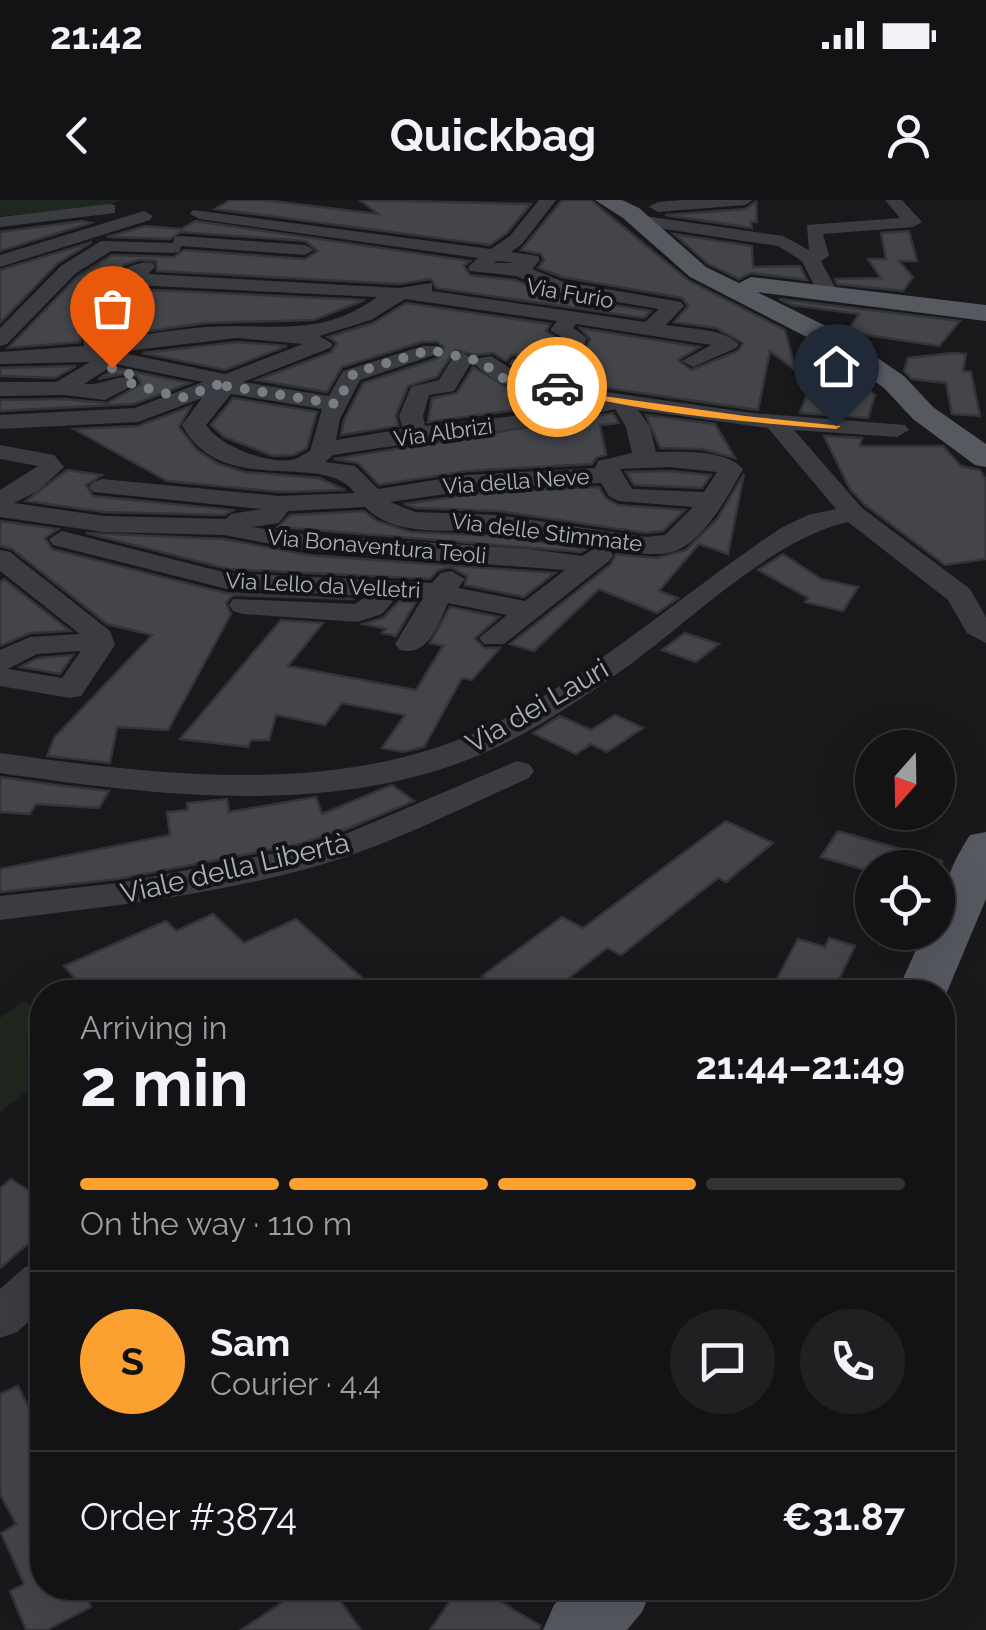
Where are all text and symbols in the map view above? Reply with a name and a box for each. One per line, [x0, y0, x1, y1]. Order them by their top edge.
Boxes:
text: 21:42 [50, 13, 143, 58]
icon: back [50, 108, 105, 163]
icon: person [881, 108, 936, 163]
text: Quickbag [390, 109, 596, 162]
pin [70, 266, 155, 369]
street label: Via Furio [524, 273, 616, 313]
icon: bag [85, 281, 140, 336]
pin [794, 324, 879, 427]
courier [507, 337, 607, 437]
icon: home [809, 339, 864, 394]
icon: car [530, 360, 585, 415]
street label: Via Albrizi [392, 412, 494, 452]
street label: Via della Neve [442, 463, 590, 499]
street label: Via delle Stimmate [450, 507, 644, 557]
street label: Via Bonaventura Teoli [267, 523, 487, 569]
street label: Via Lello da Velletri [225, 567, 421, 603]
street label: Via dei Lauri [460, 652, 614, 760]
north arrow [855, 730, 955, 830]
map controls [855, 730, 955, 950]
street label: Viale della Libertà [117, 826, 353, 910]
button: locate [855, 850, 955, 950]
text: Arriving in [80, 1009, 227, 1046]
text: 21:44–21:49 [695, 1043, 905, 1088]
text: 2 min [80, 1045, 249, 1121]
text: On the way · 110 m [80, 1205, 352, 1242]
button: chat [670, 1309, 775, 1414]
button: phone [800, 1309, 905, 1414]
text: Sam [210, 1320, 290, 1365]
text: S [121, 1339, 144, 1384]
text: Courier · 4.4 [210, 1365, 381, 1402]
text: Order #3874 [80, 1494, 297, 1539]
text: €31.87 [782, 1494, 905, 1539]

